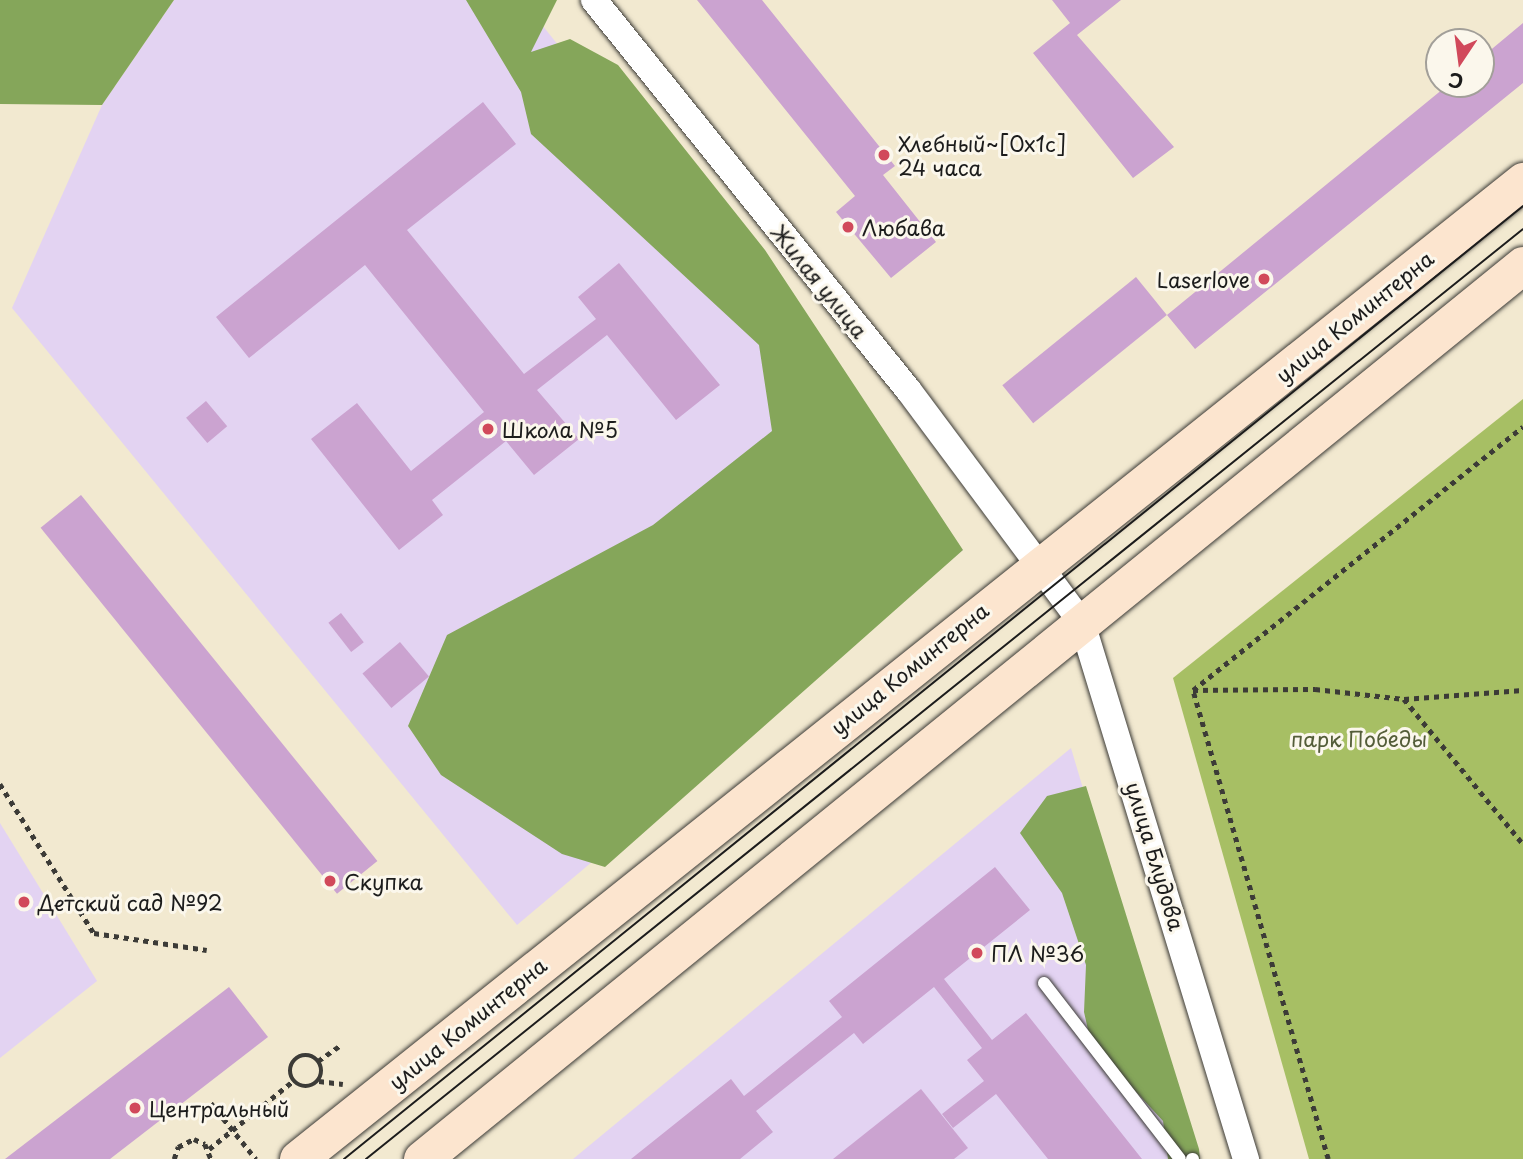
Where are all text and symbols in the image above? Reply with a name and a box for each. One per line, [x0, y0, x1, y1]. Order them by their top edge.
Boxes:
north arrow [1425, 28, 1495, 98]
text: С [1446, 66, 1466, 97]
place label: Хлебный~[0x1c] 24 часа [898, 130, 1066, 180]
marker: Хлебный~[0x1c] 24 часа [876, 147, 892, 163]
place label: Любава [862, 214, 945, 240]
street label: Жилая улица [767, 219, 873, 343]
marker: Любава [840, 219, 856, 235]
street label: улица Коминтерна [1270, 244, 1438, 388]
place label: Laserlove [1157, 266, 1250, 292]
marker: Laserlove [1256, 271, 1272, 287]
place label: Школа №5 [502, 416, 619, 442]
marker: Школа №5 [480, 421, 496, 437]
street label: улица Коминтерна [825, 596, 993, 740]
park label: парк Победы [1291, 725, 1427, 751]
street label: улица Блудова [1121, 778, 1191, 934]
place label: Скупка [344, 868, 423, 894]
marker: Скупка [322, 873, 338, 889]
place label: Детский сад №92 [38, 889, 224, 915]
marker: Детский сад №92 [16, 894, 32, 910]
place label: ПЛ №36 [991, 940, 1084, 966]
marker: ПЛ №36 [969, 945, 985, 961]
street label: улица Коминтерна [383, 951, 551, 1095]
place label: Центральный [149, 1095, 289, 1121]
marker: Центральный [127, 1100, 143, 1116]

